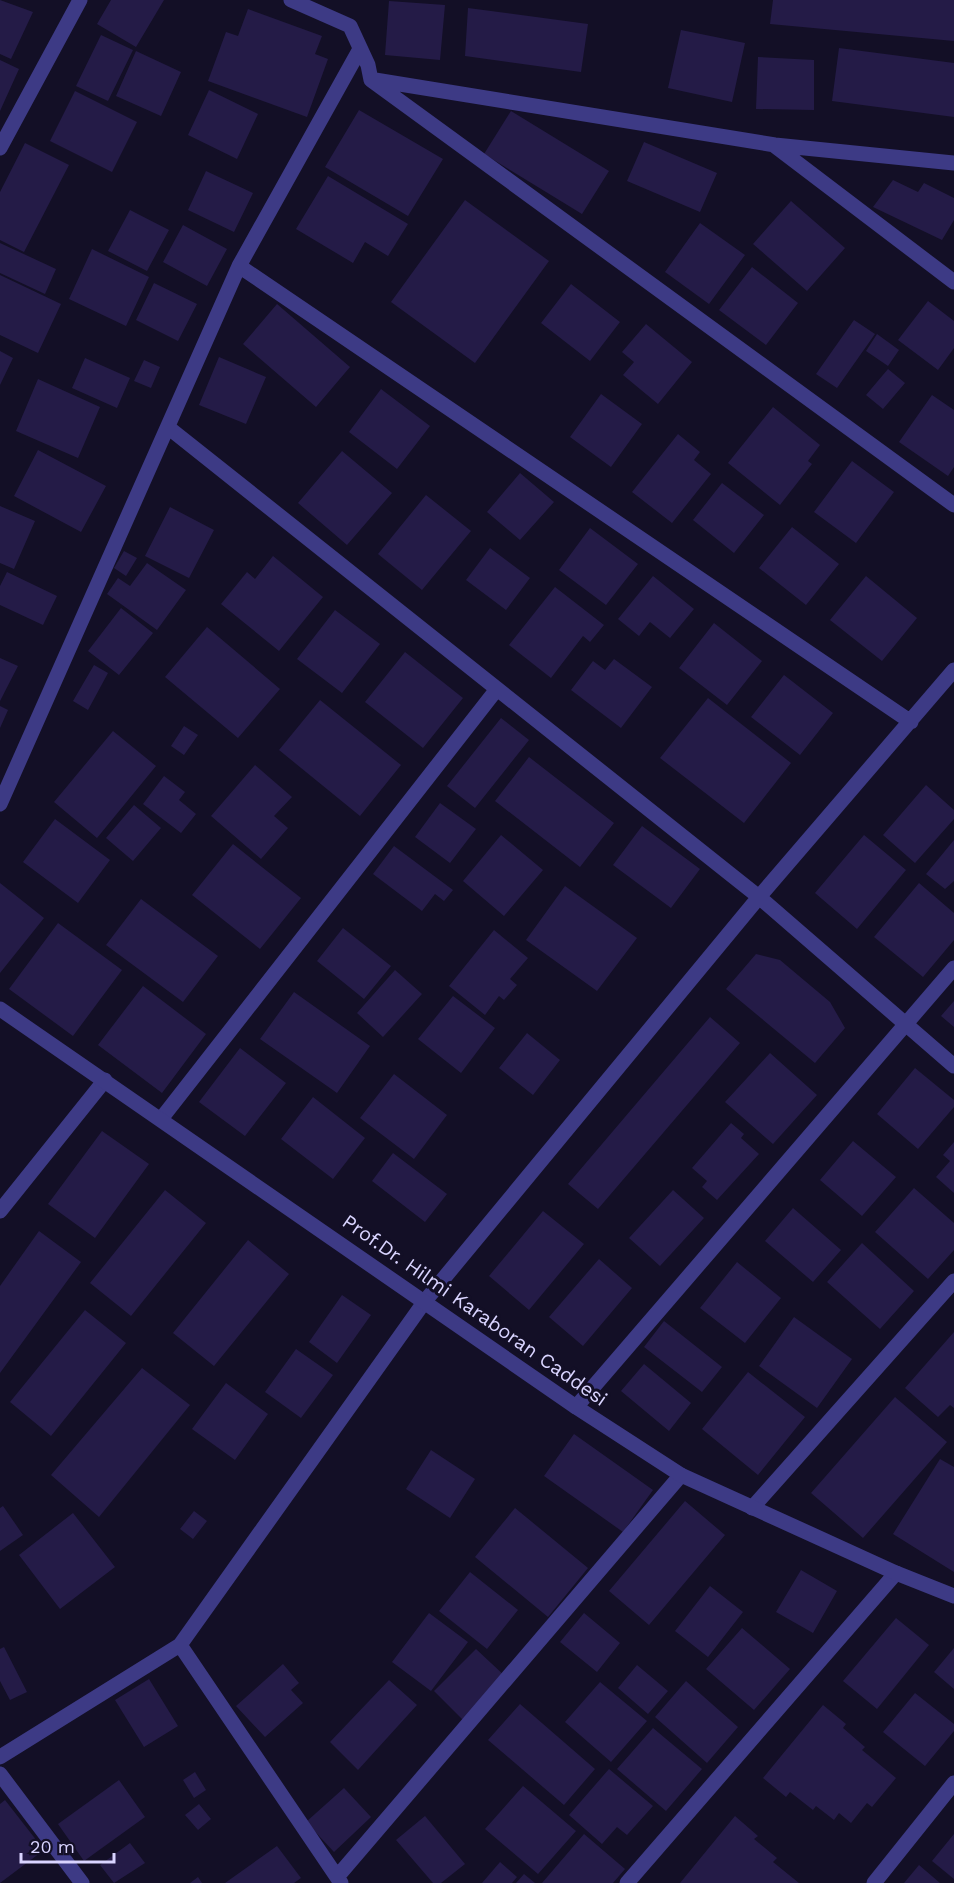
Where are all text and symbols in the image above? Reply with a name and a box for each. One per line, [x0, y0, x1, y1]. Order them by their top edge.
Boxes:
street label: Prof.Dr. Hilmi Karaboran Caddesi [338, 1209, 612, 1411]
scale bar [21, 1826, 114, 1864]
text: 20 m [30, 1836, 75, 1857]

